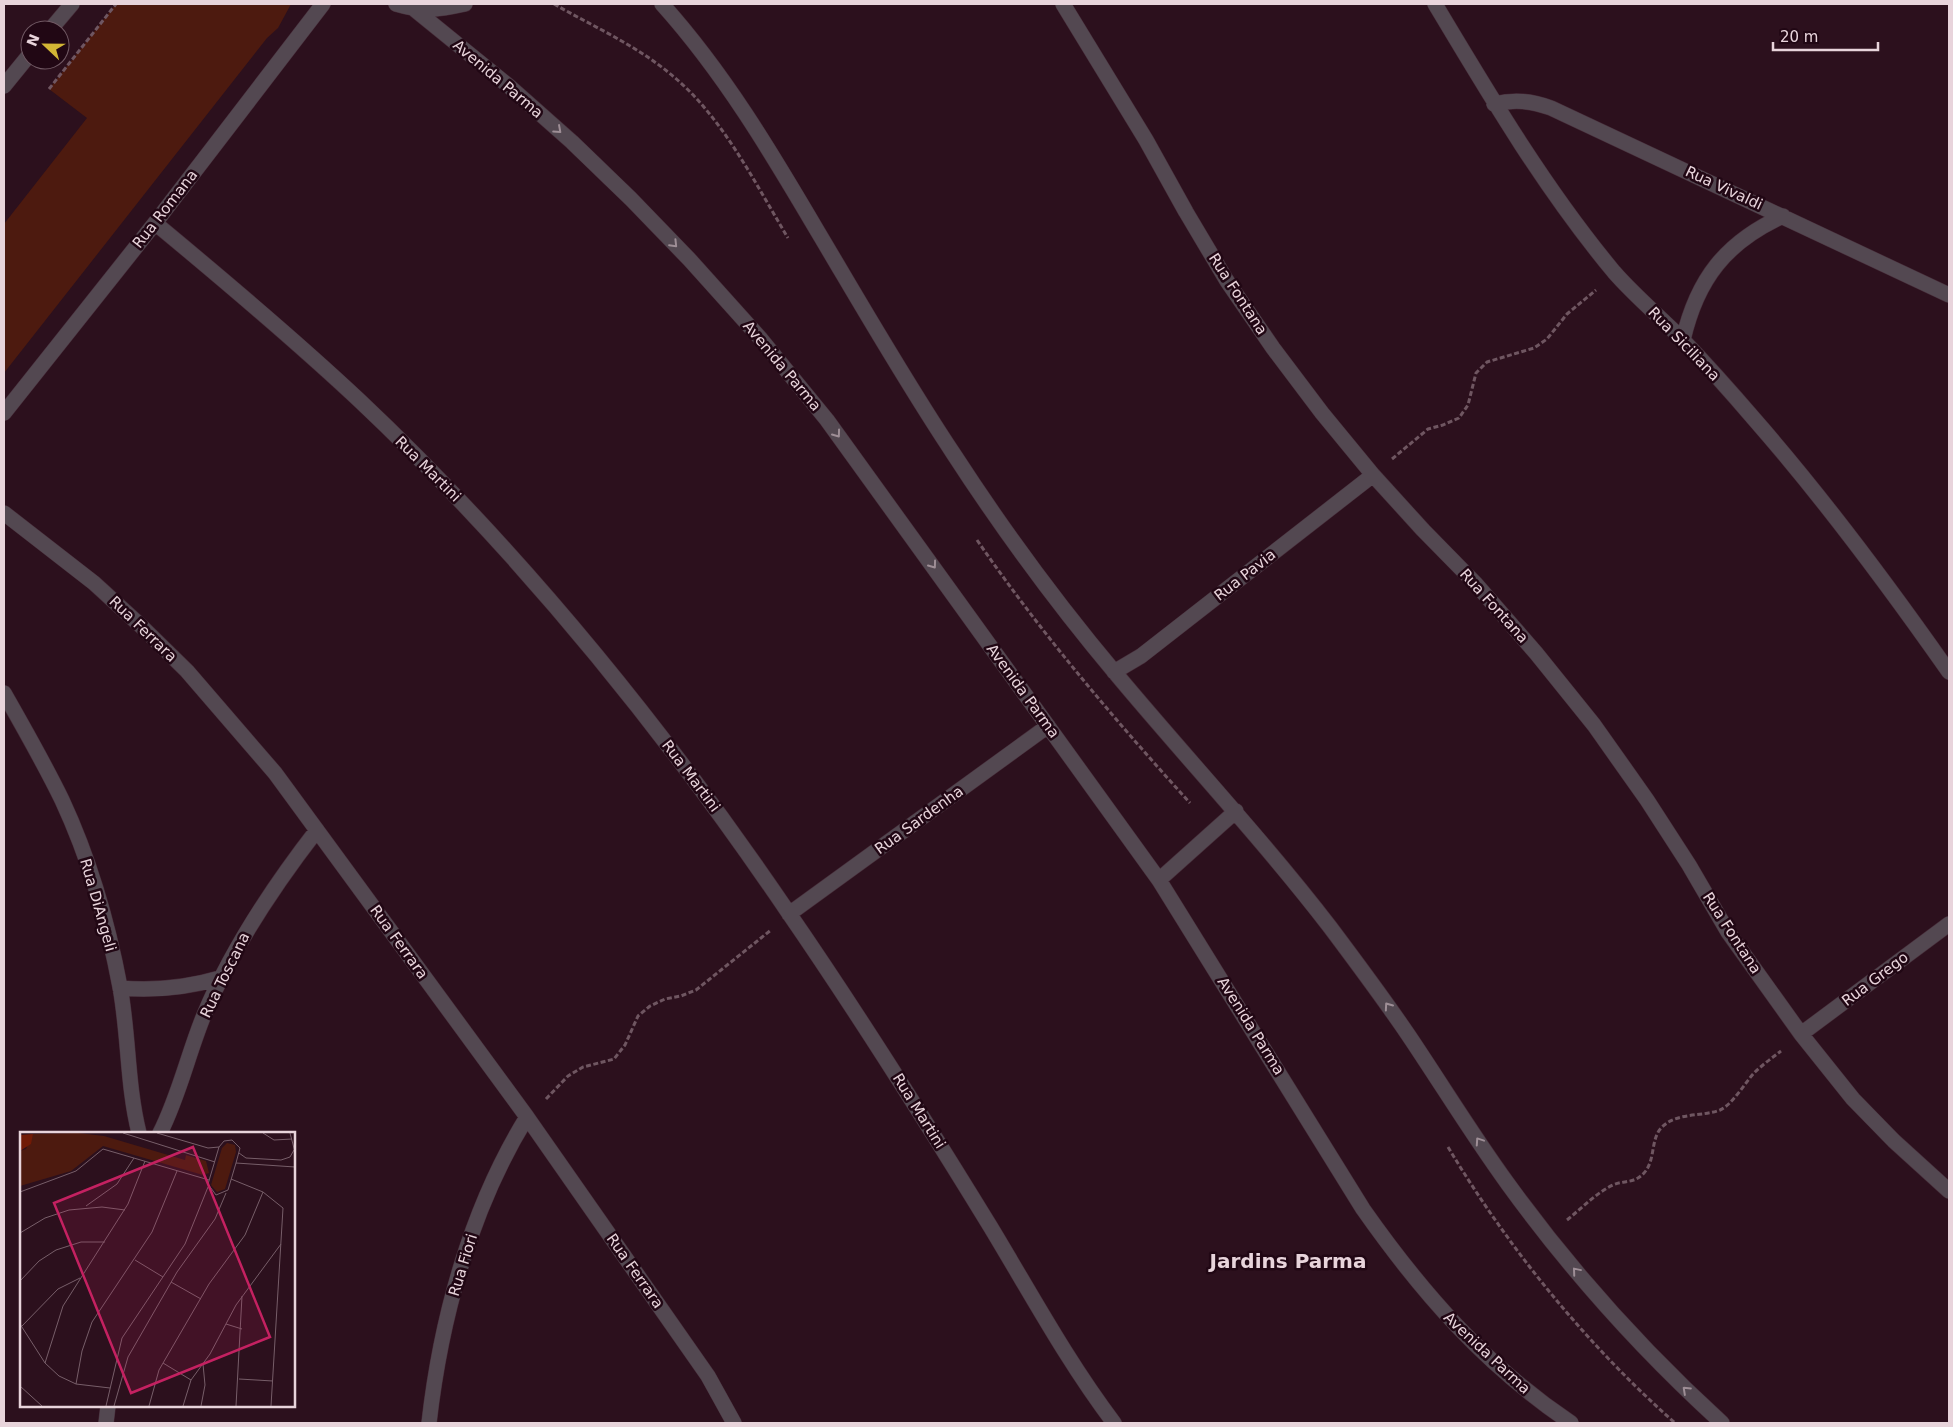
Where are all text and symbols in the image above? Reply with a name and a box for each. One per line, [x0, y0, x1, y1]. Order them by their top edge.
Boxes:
north arrow [20, 20, 70, 70]
scale bar [1773, 20, 1878, 52]
text: 20 m [1780, 28, 1818, 46]
text: N [23, 32, 43, 49]
street label: Avenida Parma [449, 36, 547, 122]
one-way arrow [553, 124, 562, 133]
street label: Rua Vivaldi [1682, 162, 1766, 214]
street label: Rua Romana [129, 166, 201, 252]
one-way arrow [669, 238, 678, 247]
street label: Rua Fontana [1205, 250, 1271, 338]
street label: Rua Siciliana [1644, 303, 1724, 385]
street label: Avenida Parma [739, 317, 825, 415]
one-way arrow [831, 428, 840, 438]
street label: Rua Martini [391, 432, 465, 506]
street label: Rua Pavia [1211, 545, 1279, 605]
one-way arrow [927, 559, 935, 568]
street label: Rua Fontana [1456, 565, 1532, 647]
street label: Rua Ferrara [106, 592, 180, 666]
street label: Avenida Parma [983, 640, 1063, 742]
street label: Rua Martini [658, 737, 724, 815]
street label: Rua Sardenha [871, 782, 967, 858]
street label: Rua DiAngeli [76, 856, 120, 954]
street label: Rua Fontana [1699, 889, 1765, 977]
street label: Rua Ferrara [366, 902, 432, 982]
street label: Rua Toscana [197, 929, 253, 1021]
street label: Rua Grego [1838, 948, 1912, 1010]
street label: Avenida Parma [1214, 974, 1288, 1078]
one-way arrow [1385, 1002, 1394, 1012]
street label: Rua Martini [889, 1070, 949, 1152]
inset map [20, 1132, 295, 1407]
one-way arrow [1475, 1137, 1485, 1146]
street label: Rua Ferrara [603, 1230, 667, 1312]
street label: Rua Fiori [445, 1232, 481, 1298]
district label: Jardins Parma [1208, 1249, 1366, 1273]
one-way arrow [1573, 1267, 1582, 1276]
street label: Avenida Parma [1440, 1308, 1534, 1398]
one-way arrow [1682, 1387, 1691, 1396]

